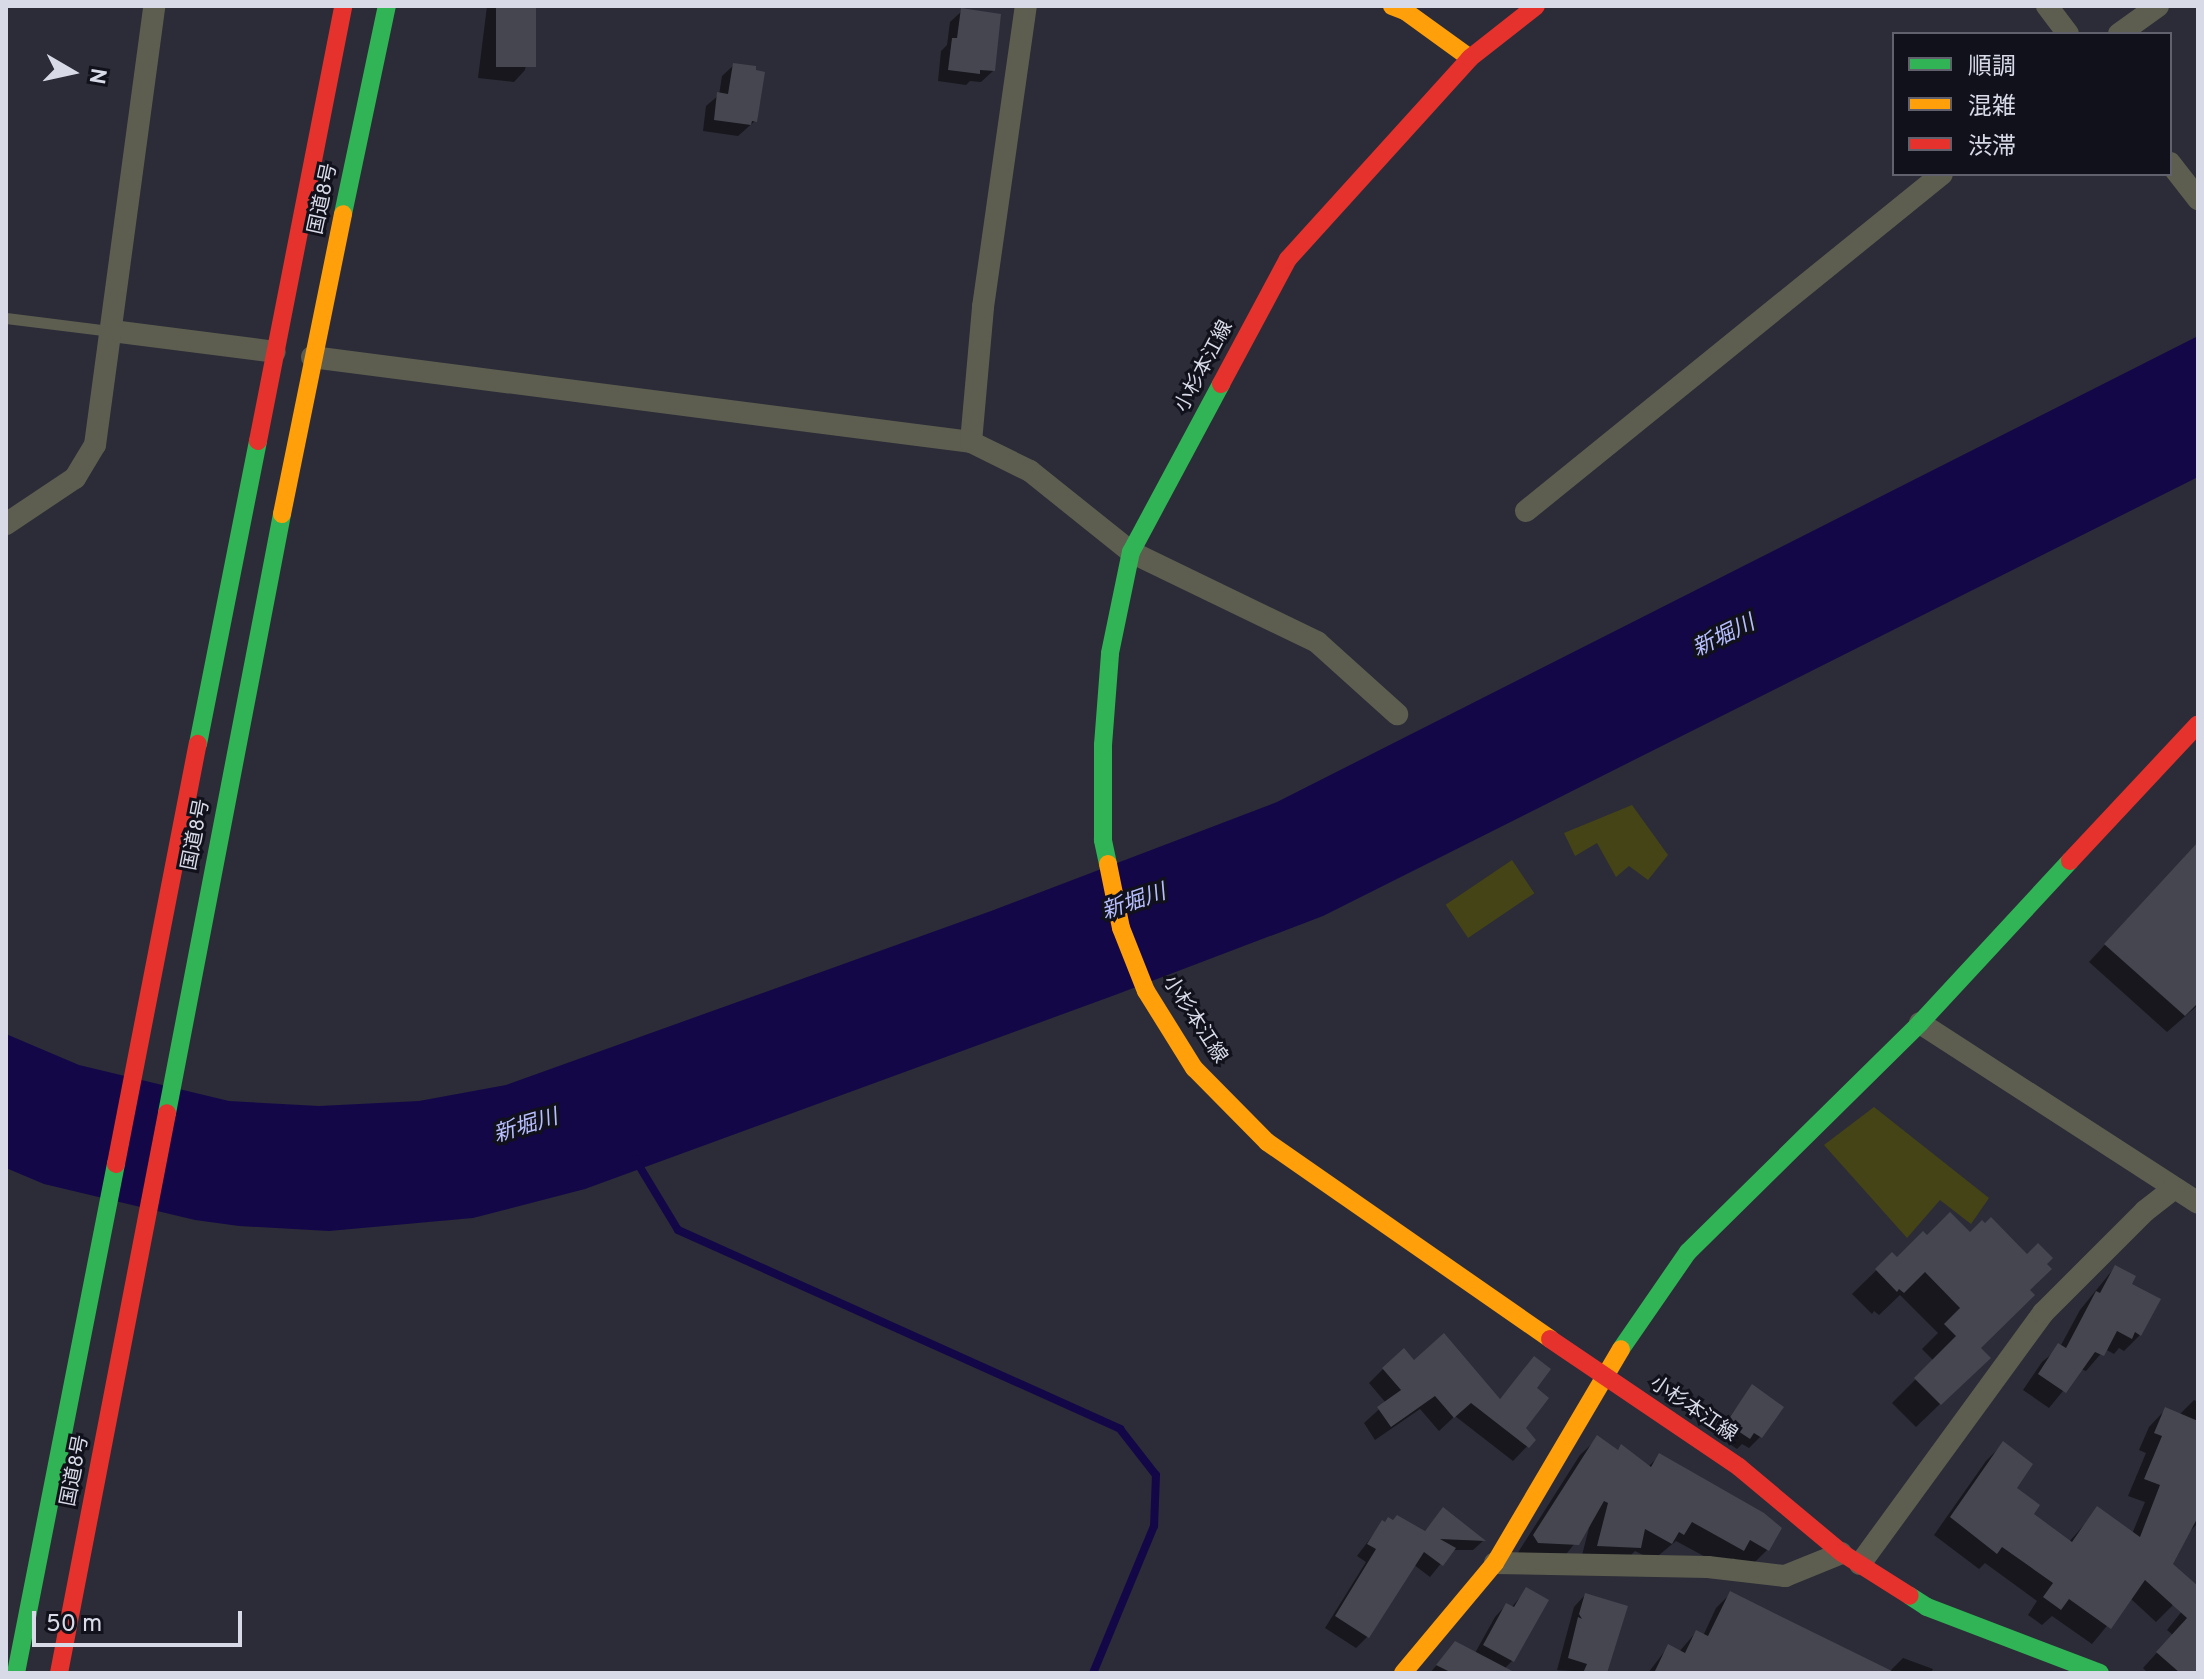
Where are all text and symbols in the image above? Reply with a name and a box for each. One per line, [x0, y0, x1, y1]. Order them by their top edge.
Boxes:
north arrow [32, 32, 112, 112]
legend [1892, 32, 2172, 176]
text: 順調 [1968, 53, 2016, 83]
text: N [82, 66, 111, 86]
text: 混雑 [1968, 93, 2016, 123]
text: 渋滞 [1968, 133, 2016, 163]
street label: 国道8号 [305, 161, 343, 237]
street label: 小杉本江線 [1171, 317, 1239, 417]
water label: 新堀川 [1689, 611, 1759, 663]
street label: 国道8号 [178, 797, 216, 873]
water label: 新堀川 [1099, 880, 1169, 926]
street label: 小杉本江線 [1157, 972, 1231, 1068]
water label: 新堀川 [491, 1105, 561, 1149]
street label: 小杉本江線 [1645, 1372, 1741, 1448]
street label: 国道8号 [57, 1433, 95, 1509]
scale bar [36, 1595, 246, 1645]
text: 50 m [46, 1610, 102, 1640]

